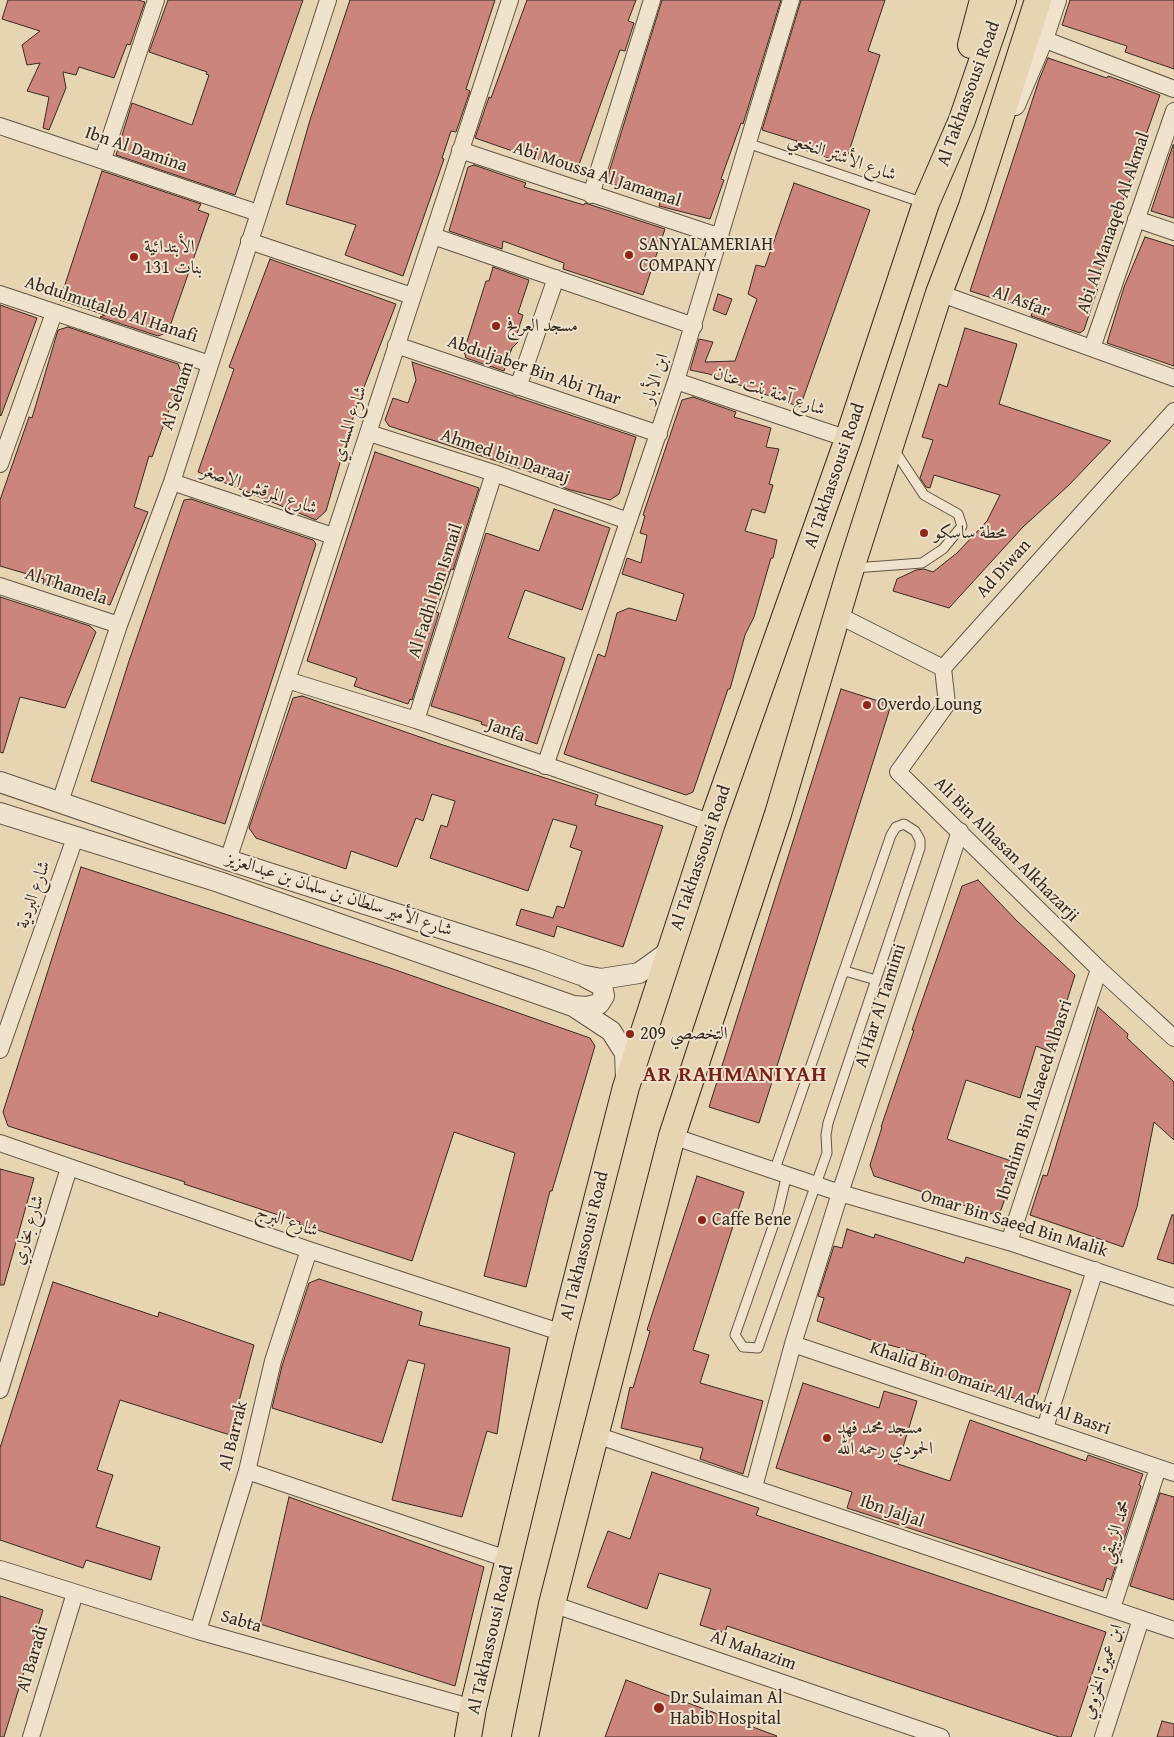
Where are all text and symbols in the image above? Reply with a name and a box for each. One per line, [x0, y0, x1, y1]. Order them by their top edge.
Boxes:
street label: Al Takhassousi Road [933, 19, 1005, 169]
street label: Ibn Al Damina [82, 122, 190, 178]
street label: شارع الأشتر النخعي [785, 129, 899, 187]
street label: Abi Al Manaqeb Al Akmal [1073, 129, 1155, 317]
street label: Abi Moussa Al Jamamal [510, 138, 684, 212]
place label: SANYALAMERIAH COMPANY [639, 234, 773, 276]
place label: الأبتدائية 131 بنات [144, 236, 202, 278]
marker: SANYALAMERIAH COMPANY [623, 249, 635, 261]
marker: الأبتدائية 131 بنات [128, 251, 140, 263]
street label: Abdulmutaleb Al Hanafi [22, 272, 200, 348]
street label: Al Asfar [989, 282, 1053, 322]
place label: مسجد العرفج [506, 315, 578, 337]
marker: مسجد العرفج [490, 320, 502, 332]
street label: Abduljaber Bin Abi Thar [445, 331, 623, 411]
street label: ابن الأبار [638, 351, 674, 407]
street label: Al Seham [157, 359, 199, 433]
street label: شارع آمنة بنت عنان [710, 363, 828, 421]
street label: شارع المسدي [328, 384, 372, 464]
street label: Al Takhassousi Road [800, 400, 870, 552]
street label: Ahmed bin Daraaj [438, 425, 572, 489]
street label: شارع المرقش الاصغر [198, 460, 320, 520]
street label: Al Fadhl Ibn Ismail [404, 521, 468, 661]
place label: محطة ساسكو [934, 522, 1007, 544]
marker: محطة ساسكو [918, 527, 930, 539]
street label: Ad Diwan [972, 535, 1036, 603]
street label: Al Thamela [22, 564, 110, 610]
place label: Overdo Loung [877, 694, 982, 716]
marker: Overdo Loung [861, 699, 873, 711]
street label: Janfa [484, 715, 528, 747]
street label: Ali Bin Alhasan Alkhazarji [929, 773, 1083, 927]
street label: Al Takhassousi Road [666, 782, 736, 934]
street label: شارع الأمير سلطان بن سلمان بن عبدالعزيز [223, 848, 455, 942]
street label: شارع البردية [12, 858, 56, 932]
street label: Al Har Al Tamimi [851, 941, 911, 1071]
street label: Ibrahim Bin Alsaeed Albasri [992, 997, 1078, 1203]
place label: التخصصي 209 [640, 1023, 728, 1045]
marker: التخصصي 209 [624, 1028, 636, 1040]
district label: AR RAHMANIYAH [641, 1062, 829, 1088]
street label: Al Takhassousi Road [556, 1169, 614, 1323]
street label: Omar Bin Saeed Bin Malik [918, 1185, 1110, 1263]
street label: شارع بخاري [8, 1192, 50, 1268]
street label: شارع البرج [253, 1201, 321, 1243]
place label: Caffe Bene [712, 1209, 791, 1231]
marker: Caffe Bene [696, 1214, 708, 1226]
street label: Khalid Bin Omair Al Adwi Al Basri [867, 1338, 1113, 1440]
street label: Al Barrak [215, 1399, 253, 1473]
place label: مسجد محمد فهد الحمودي رحمه الله [837, 1417, 933, 1460]
marker: مسجد محمد فهد الحمودي رحمه الله [821, 1432, 833, 1444]
street label: Ibn Jaljal [857, 1491, 927, 1533]
street label: محمد الزيبقي [1096, 1498, 1136, 1566]
street label: Al Takhassousi Road [463, 1563, 519, 1717]
street label: Sabta [218, 1606, 264, 1638]
street label: ابن عميرة الخزومي [1077, 1622, 1129, 1722]
street label: Al Baradi [13, 1623, 53, 1695]
street label: Al Mahazim [707, 1626, 799, 1676]
place label: Dr Sulaiman Al Habib Hospital [670, 1687, 783, 1730]
marker: Dr Sulaiman Al Habib Hospital [652, 1701, 666, 1715]

